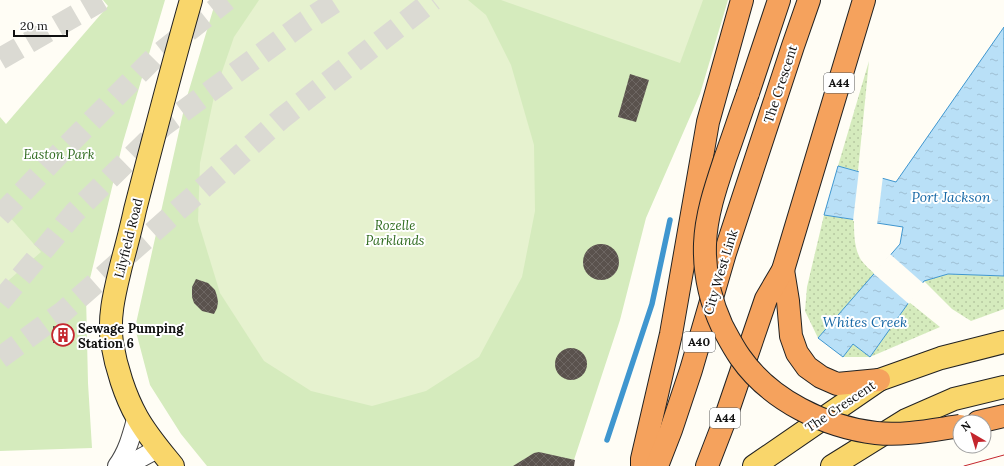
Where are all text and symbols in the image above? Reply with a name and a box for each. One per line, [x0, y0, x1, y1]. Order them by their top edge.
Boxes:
scale bar [14, 12, 67, 38]
text: 20 m [20, 18, 48, 33]
street label: The Crescent [760, 43, 801, 125]
road number: A44 [824, 73, 854, 93]
park label: Easton Park [24, 146, 95, 163]
water label: Port Jackson [912, 188, 991, 206]
street label: Lilyfield Road [110, 196, 147, 280]
park label: Rozelle Parklands [366, 217, 424, 249]
street label: City West Link [699, 227, 742, 317]
water label: Whites Creek [823, 313, 907, 331]
place label: Sewage Pumping Station 6 [78, 320, 184, 352]
building icon: Sewage Pumping Station 6 [50, 322, 76, 348]
road number: A40 [683, 332, 715, 352]
street label: The Crescent [802, 377, 879, 436]
road number: A44 [710, 408, 740, 428]
north arrow [952, 414, 992, 454]
text: N [958, 418, 974, 434]

